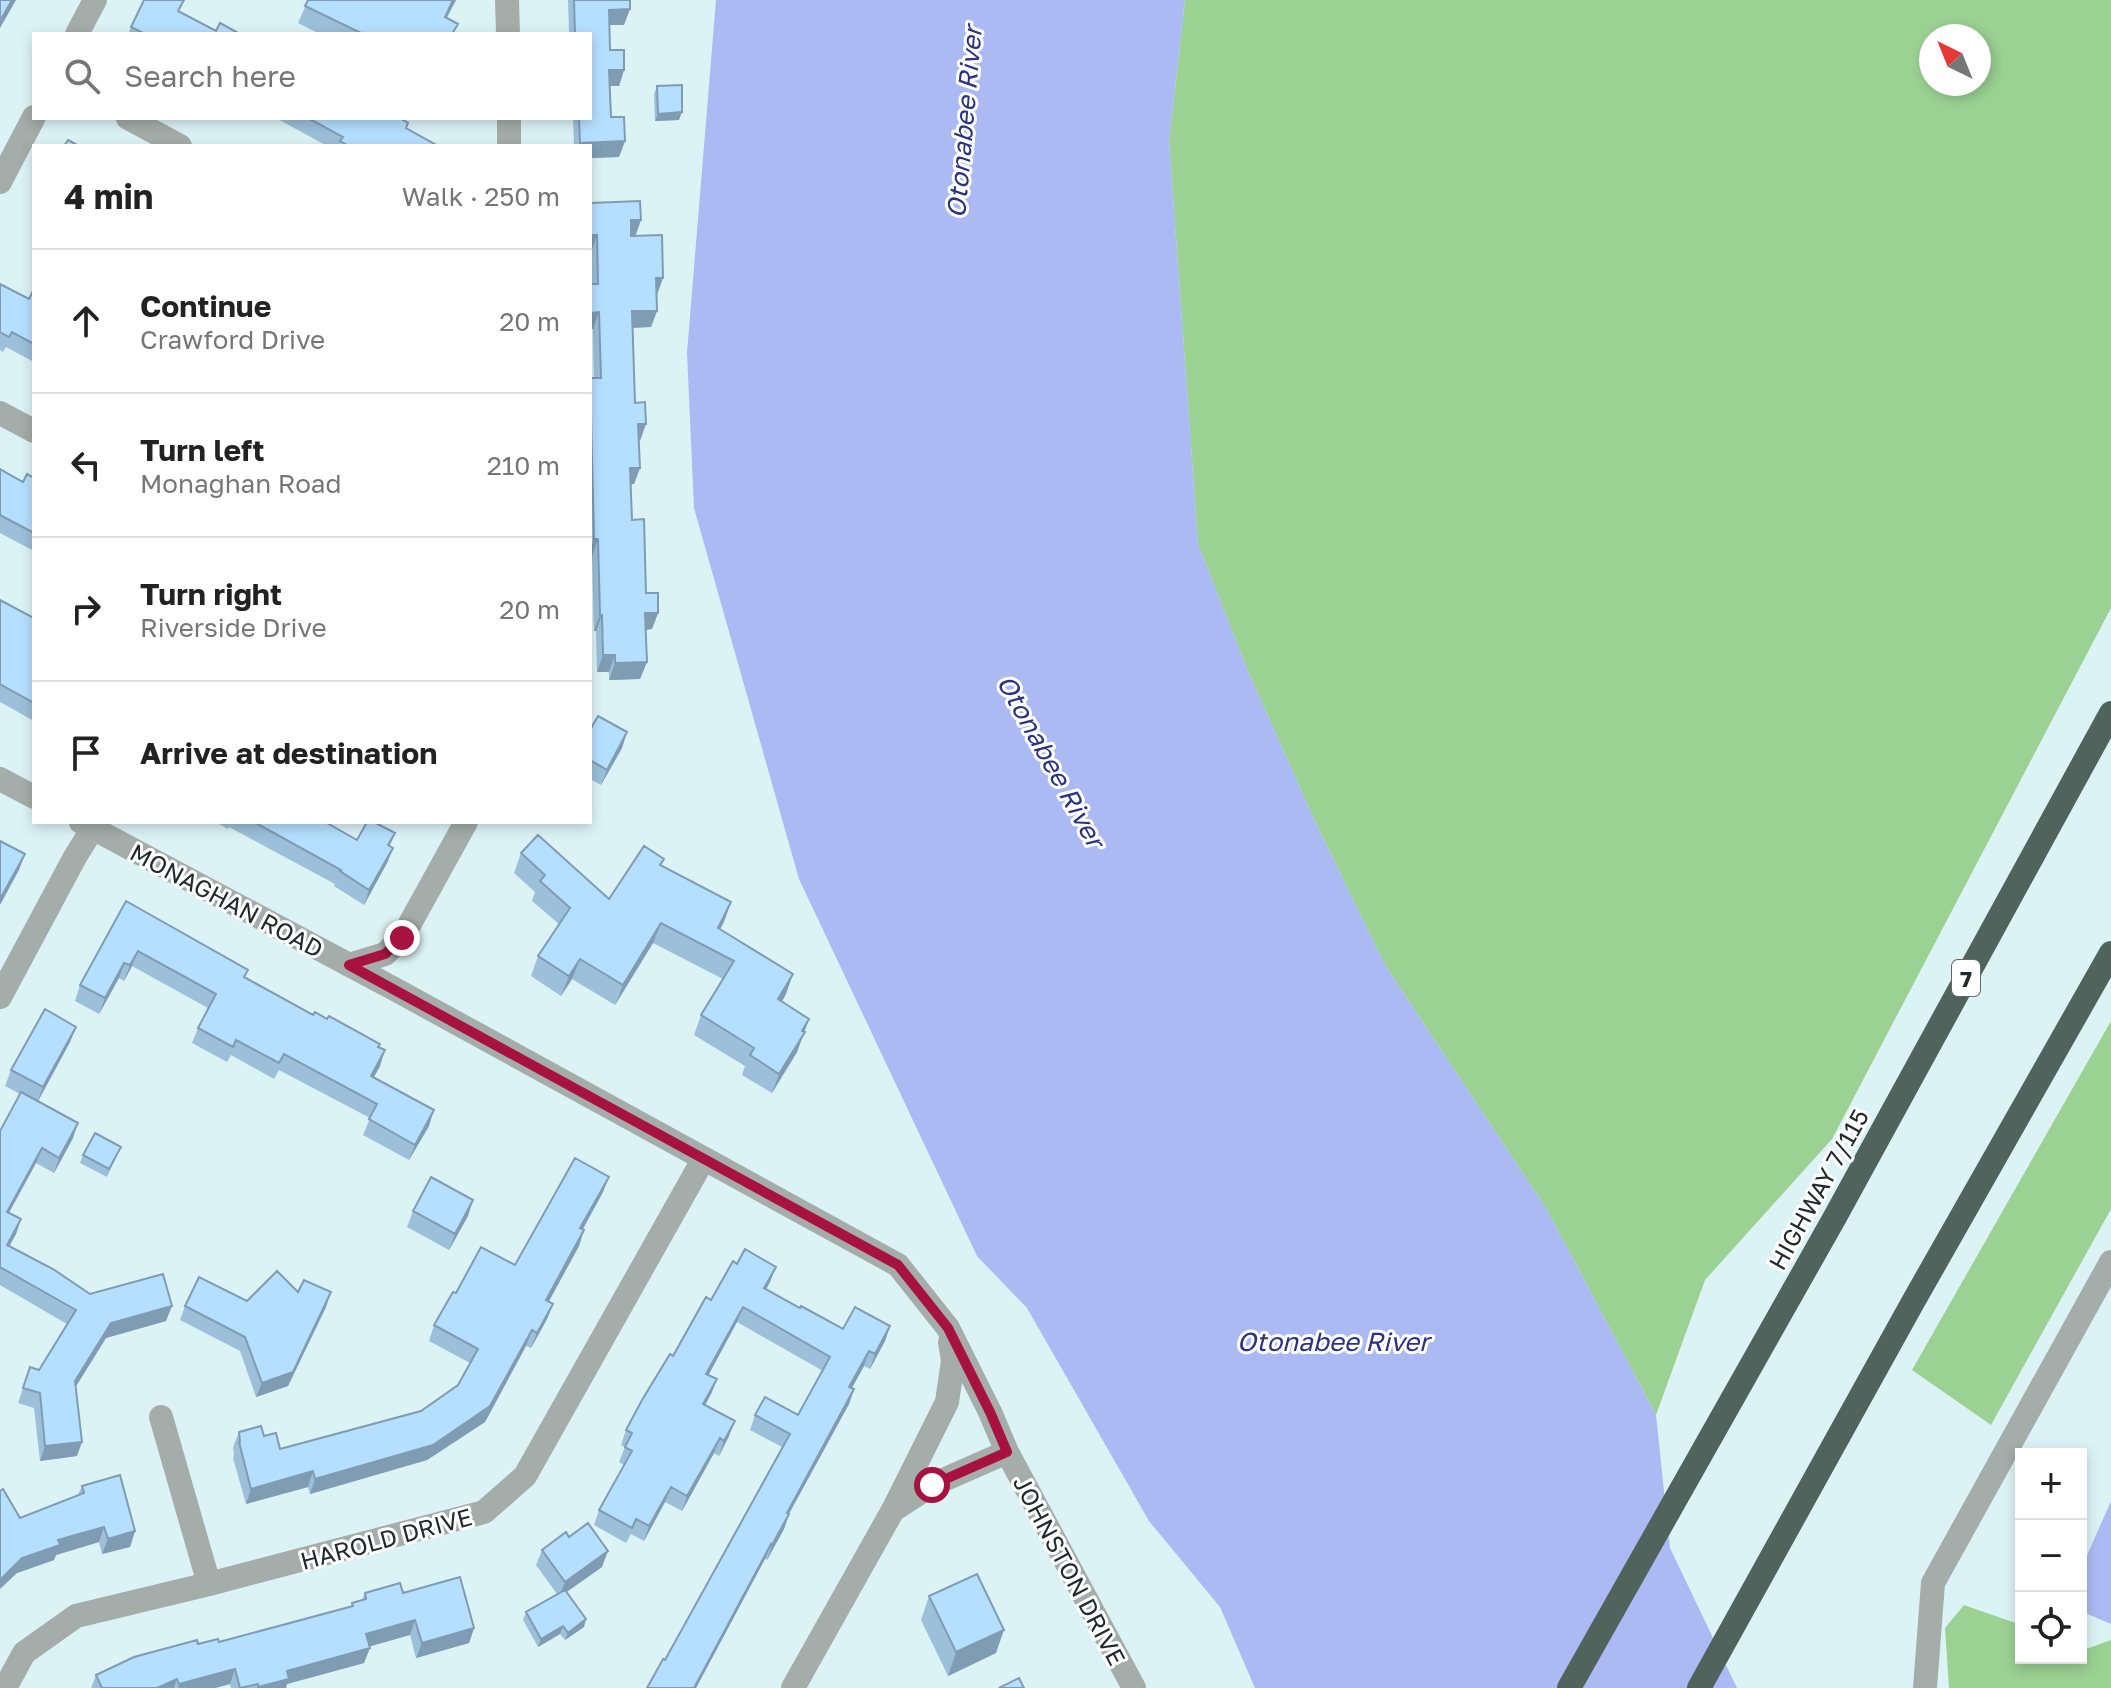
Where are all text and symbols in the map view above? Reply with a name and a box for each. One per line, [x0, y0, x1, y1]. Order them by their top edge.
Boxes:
water label: Otonabee River [940, 21, 988, 219]
north arrow [1919, 24, 1991, 96]
search box [32, 32, 592, 120]
icon: search [60, 54, 104, 98]
text: Search here [124, 58, 296, 94]
text: 4 min [64, 176, 153, 216]
text: Walk · 250 m [402, 181, 560, 212]
text: Continue [140, 288, 271, 324]
icon: ahead [64, 299, 108, 343]
text: 20 m [499, 306, 560, 337]
text: Crawford Drive [140, 324, 325, 355]
text: Turn left [140, 432, 265, 468]
icon: left [64, 443, 108, 487]
text: 210 m [487, 450, 560, 481]
text: Monaghan Road [140, 468, 342, 499]
text: Turn right [140, 576, 282, 612]
icon: right [64, 587, 108, 631]
text: 20 m [499, 594, 560, 625]
text: Riverside Drive [140, 612, 327, 643]
water label: Otonabee River [991, 669, 1113, 856]
icon: arrive [64, 731, 108, 775]
text: Arrive at destination [140, 735, 437, 771]
street label: MONAGHAN ROAD [126, 837, 328, 963]
route end [384, 920, 420, 956]
road number: 7 [1952, 960, 1980, 996]
street label: HIGHWAY 7/115 [1762, 1104, 1874, 1274]
water label: Otonabee River [1237, 1326, 1433, 1357]
map controls [2015, 1448, 2087, 1664]
button: + [2015, 1448, 2087, 1520]
route start [914, 1467, 950, 1503]
street label: JOHNSTON DRIVE [1008, 1470, 1132, 1670]
street label: HAROLD DRIVE [297, 1501, 475, 1575]
button: − [2015, 1520, 2087, 1592]
button: locate [2015, 1592, 2087, 1664]

